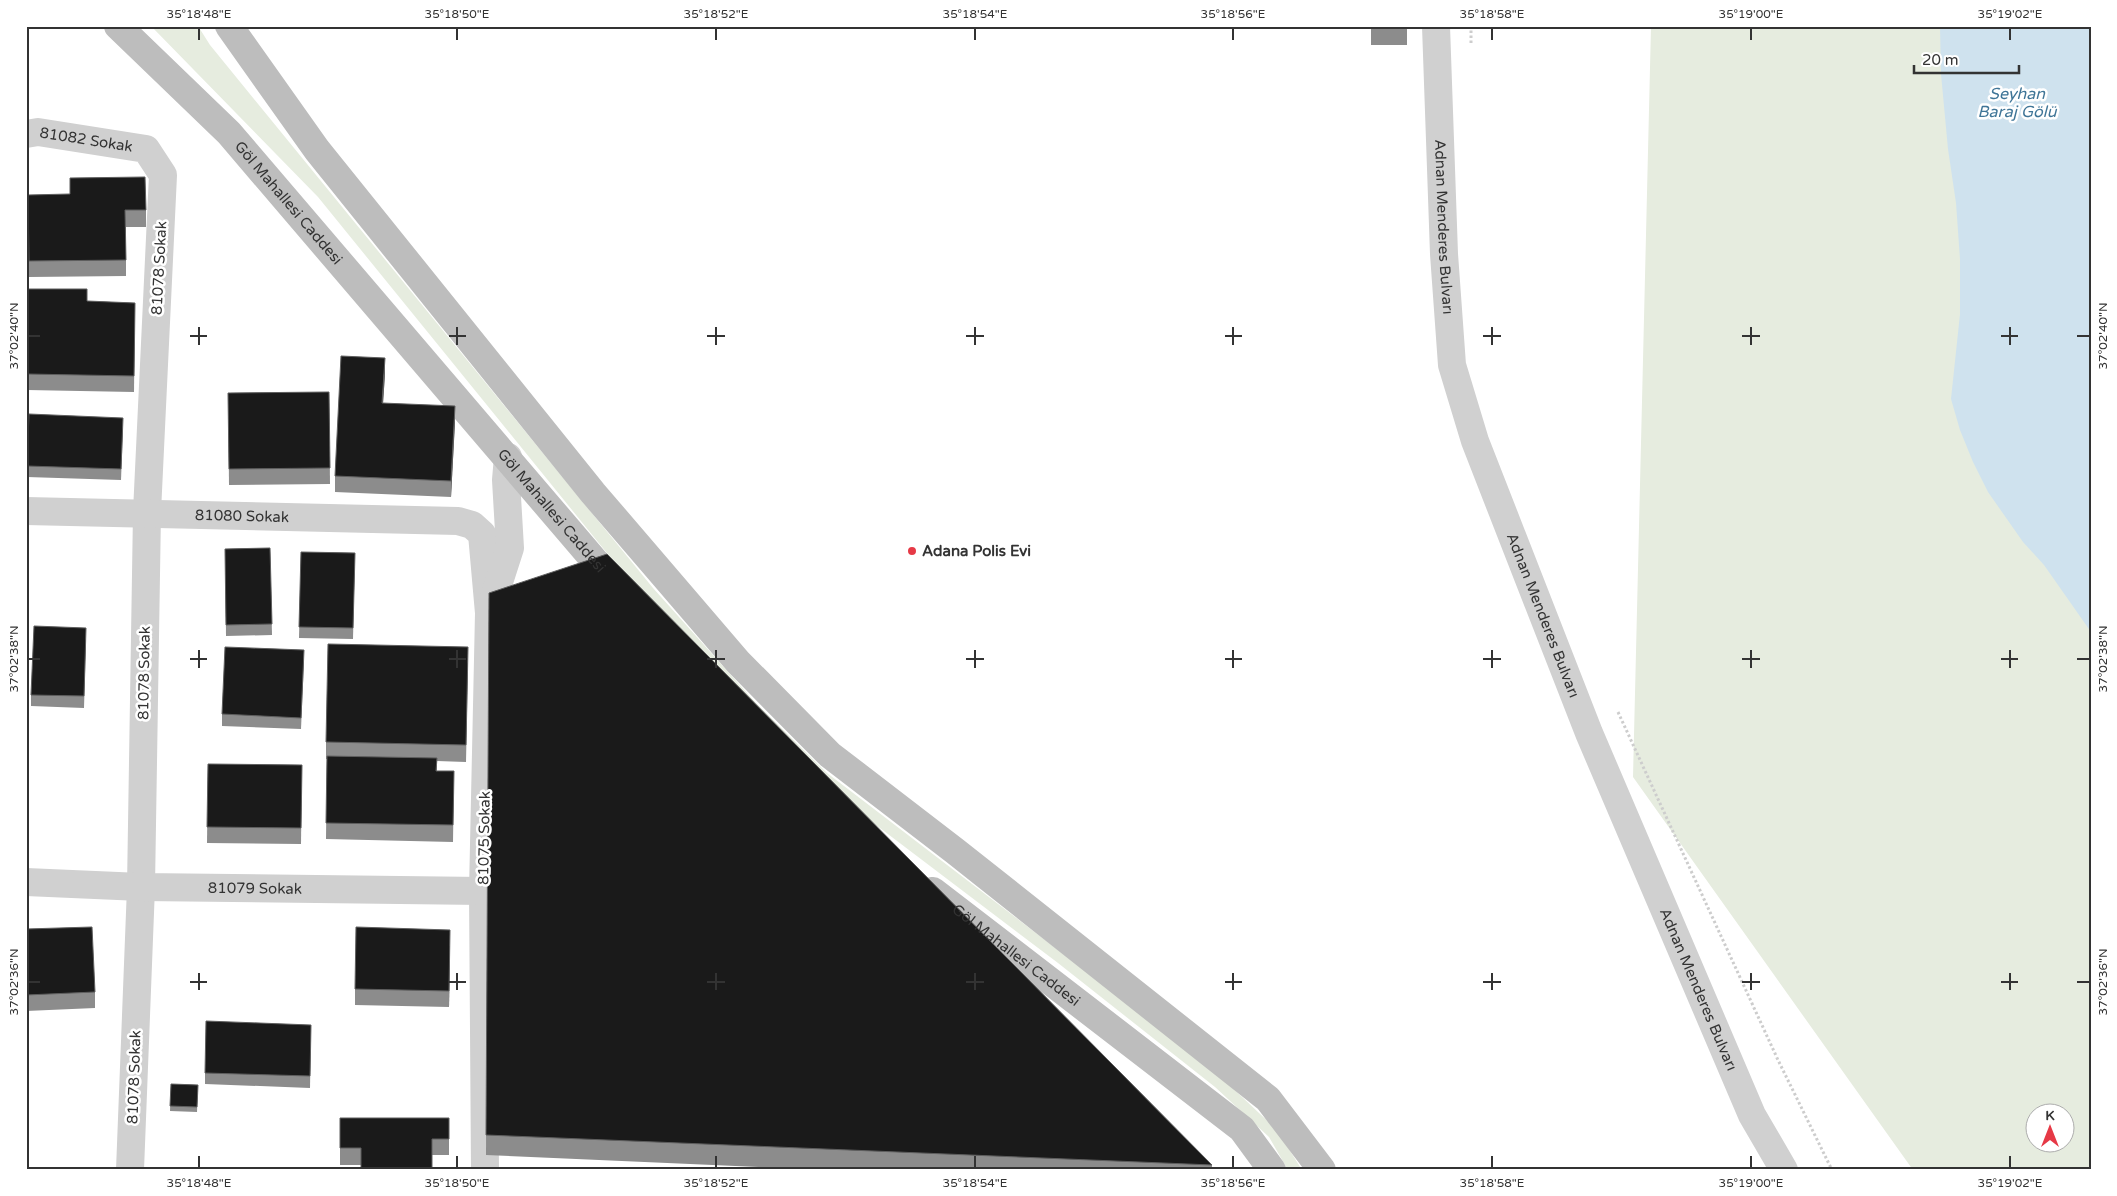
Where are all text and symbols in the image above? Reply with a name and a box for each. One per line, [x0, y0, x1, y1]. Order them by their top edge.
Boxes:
text: 35°18'48"E [167, 7, 232, 21]
text: 35°18'50"E [425, 7, 490, 21]
text: 35°18'52"E [684, 7, 749, 21]
text: 35°18'54"E [943, 7, 1008, 21]
text: 35°18'56"E [1201, 7, 1266, 21]
text: 35°18'58"E [1460, 7, 1525, 21]
text: 35°19'00"E [1719, 7, 1784, 21]
text: 35°19'02"E [1978, 7, 2043, 21]
scale bar [1914, 42, 2020, 74]
text: 20 m [1922, 51, 1959, 69]
water label: Seyhan Baraj Gölü [1978, 84, 2058, 122]
street label: 81082 Sokak [38, 123, 134, 156]
street label: Göl Mahallesi Caddesi [231, 137, 346, 268]
street label: Adnan Menderes Bulvarı [1431, 139, 1457, 315]
street label: 81078 Sokak [148, 221, 170, 315]
text: 37°02'40"N [7, 302, 21, 370]
text: 37°02'40"N [2096, 302, 2110, 370]
street label: Göl Mahallesi Caddesi [494, 445, 610, 576]
street label: 81080 Sokak [195, 506, 289, 526]
street label: Adnan Menderes Bulvarı [1503, 531, 1583, 700]
place label: Adana Polis Evi [922, 542, 1031, 560]
marker: Adana Polis Evi [906, 545, 918, 557]
text: 37°02'38"N [7, 625, 21, 693]
text: 37°02'38"N [2096, 625, 2110, 693]
street label: 81078 Sokak [134, 626, 154, 720]
street label: 81075 Sokak [474, 791, 494, 885]
street label: 81079 Sokak [208, 879, 302, 898]
street label: Göl Mahallesi Caddesi [949, 900, 1084, 1010]
street label: Adnan Menderes Bulvarı [1656, 905, 1741, 1073]
text: 37°02'36"N [7, 948, 21, 1016]
text: 37°02'36"N [2096, 948, 2110, 1016]
street label: 81078 Sokak [123, 1030, 145, 1124]
north arrow [2024, 1104, 2074, 1154]
text: K [2045, 1107, 2055, 1124]
text: 35°18'48"E [167, 1176, 232, 1190]
text: 35°18'50"E [425, 1176, 490, 1190]
text: 35°18'52"E [684, 1176, 749, 1190]
text: 35°18'54"E [943, 1176, 1008, 1190]
text: 35°18'56"E [1201, 1176, 1266, 1190]
text: 35°18'58"E [1460, 1176, 1525, 1190]
text: 35°19'00"E [1719, 1176, 1784, 1190]
text: 35°19'02"E [1978, 1176, 2043, 1190]

